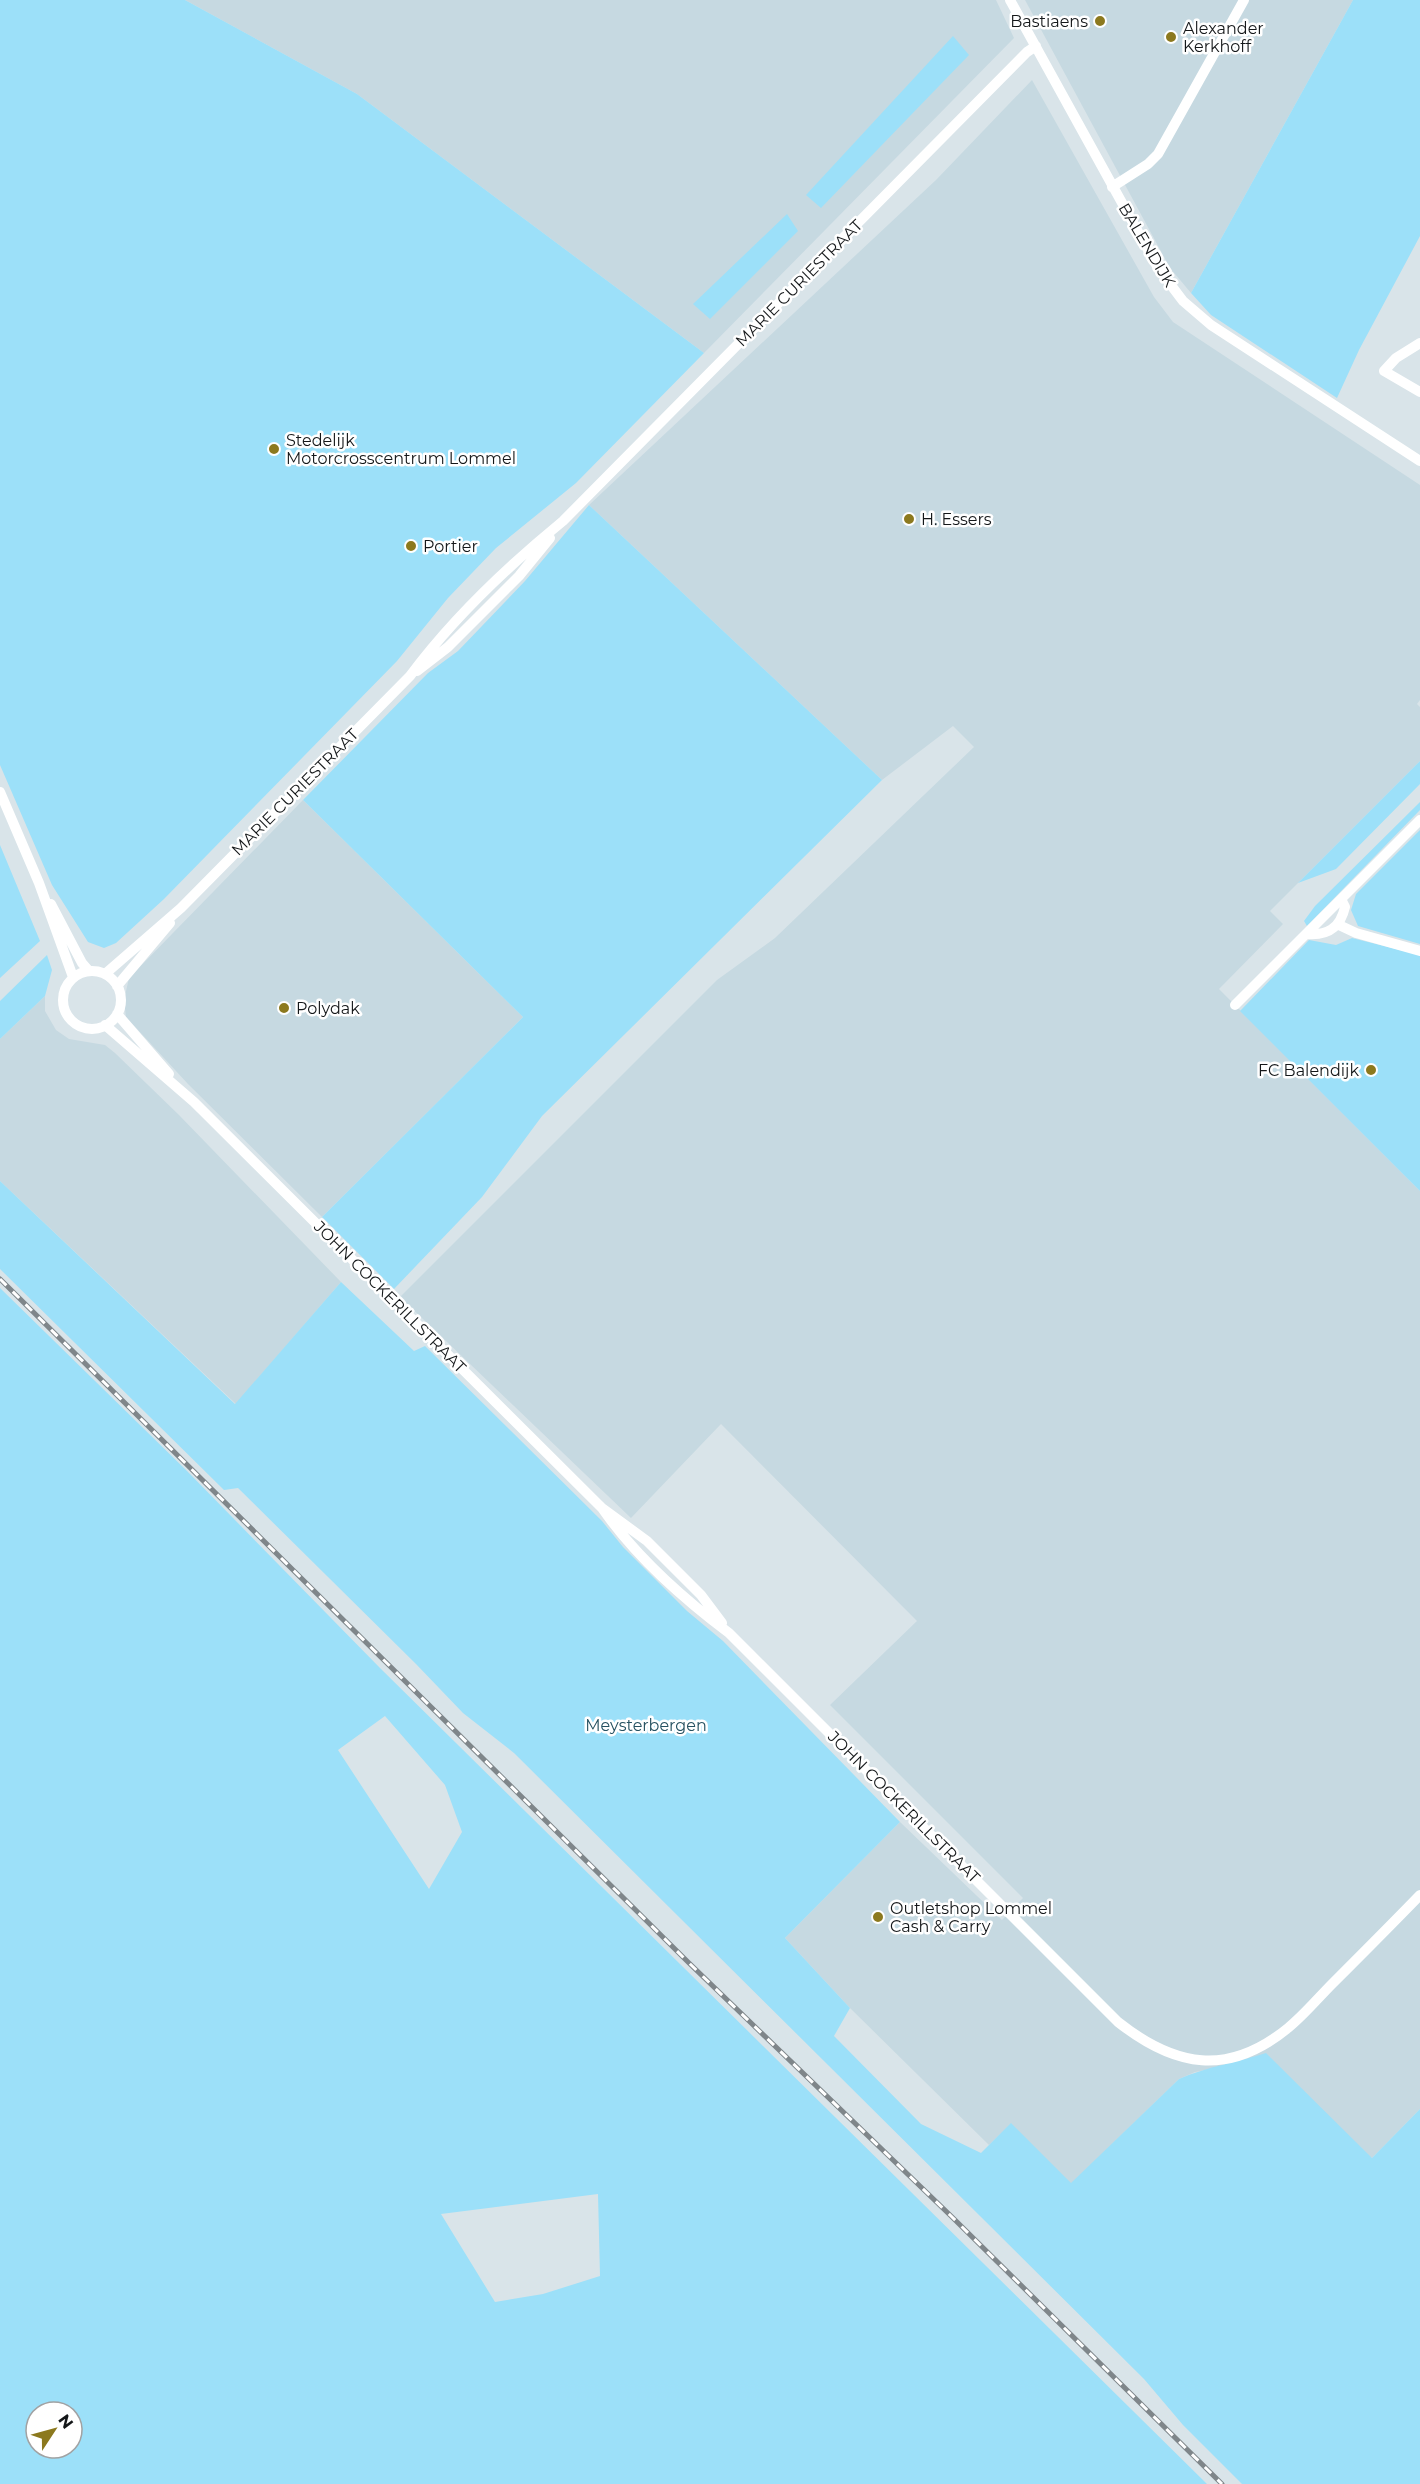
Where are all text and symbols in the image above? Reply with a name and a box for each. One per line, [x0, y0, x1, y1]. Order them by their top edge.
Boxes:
place label: Bastiaens [1010, 12, 1088, 31]
marker: Bastiaens [1093, 14, 1107, 28]
place label: Alexander Kerkhoff [1183, 19, 1264, 56]
marker: Alexander Kerkhoff [1164, 30, 1178, 44]
street label: BALENDIJK [1115, 200, 1180, 291]
street label: MARIE CURIESTRAAT [732, 215, 867, 350]
place label: Stedelijk Motorcrosscentrum Lommel [286, 431, 516, 468]
marker: Stedelijk Motorcrosscentrum Lommel [267, 442, 281, 456]
place label: H. Essers [921, 510, 992, 529]
marker: H. Essers [902, 512, 916, 526]
place label: Portier [423, 537, 478, 556]
marker: Portier [404, 539, 418, 553]
street label: MARIE CURIESTRAAT [228, 724, 363, 859]
place label: Polydak [296, 999, 360, 1018]
marker: Polydak [277, 1001, 291, 1015]
place label: FC Balendijk [1258, 1061, 1359, 1080]
marker: FC Balendijk [1364, 1063, 1378, 1077]
street label: JOHN COCKERILLSTRAAT [310, 1217, 470, 1377]
park label: Meysterbergen [585, 1716, 707, 1735]
street label: JOHN COCKERILLSTRAAT [824, 1727, 984, 1887]
place label: Outletshop Lommel Cash & Carry [890, 1899, 1052, 1936]
marker: Outletshop Lommel Cash & Carry [871, 1910, 885, 1924]
north arrow [24, 2400, 84, 2460]
text: N [54, 2411, 77, 2432]

